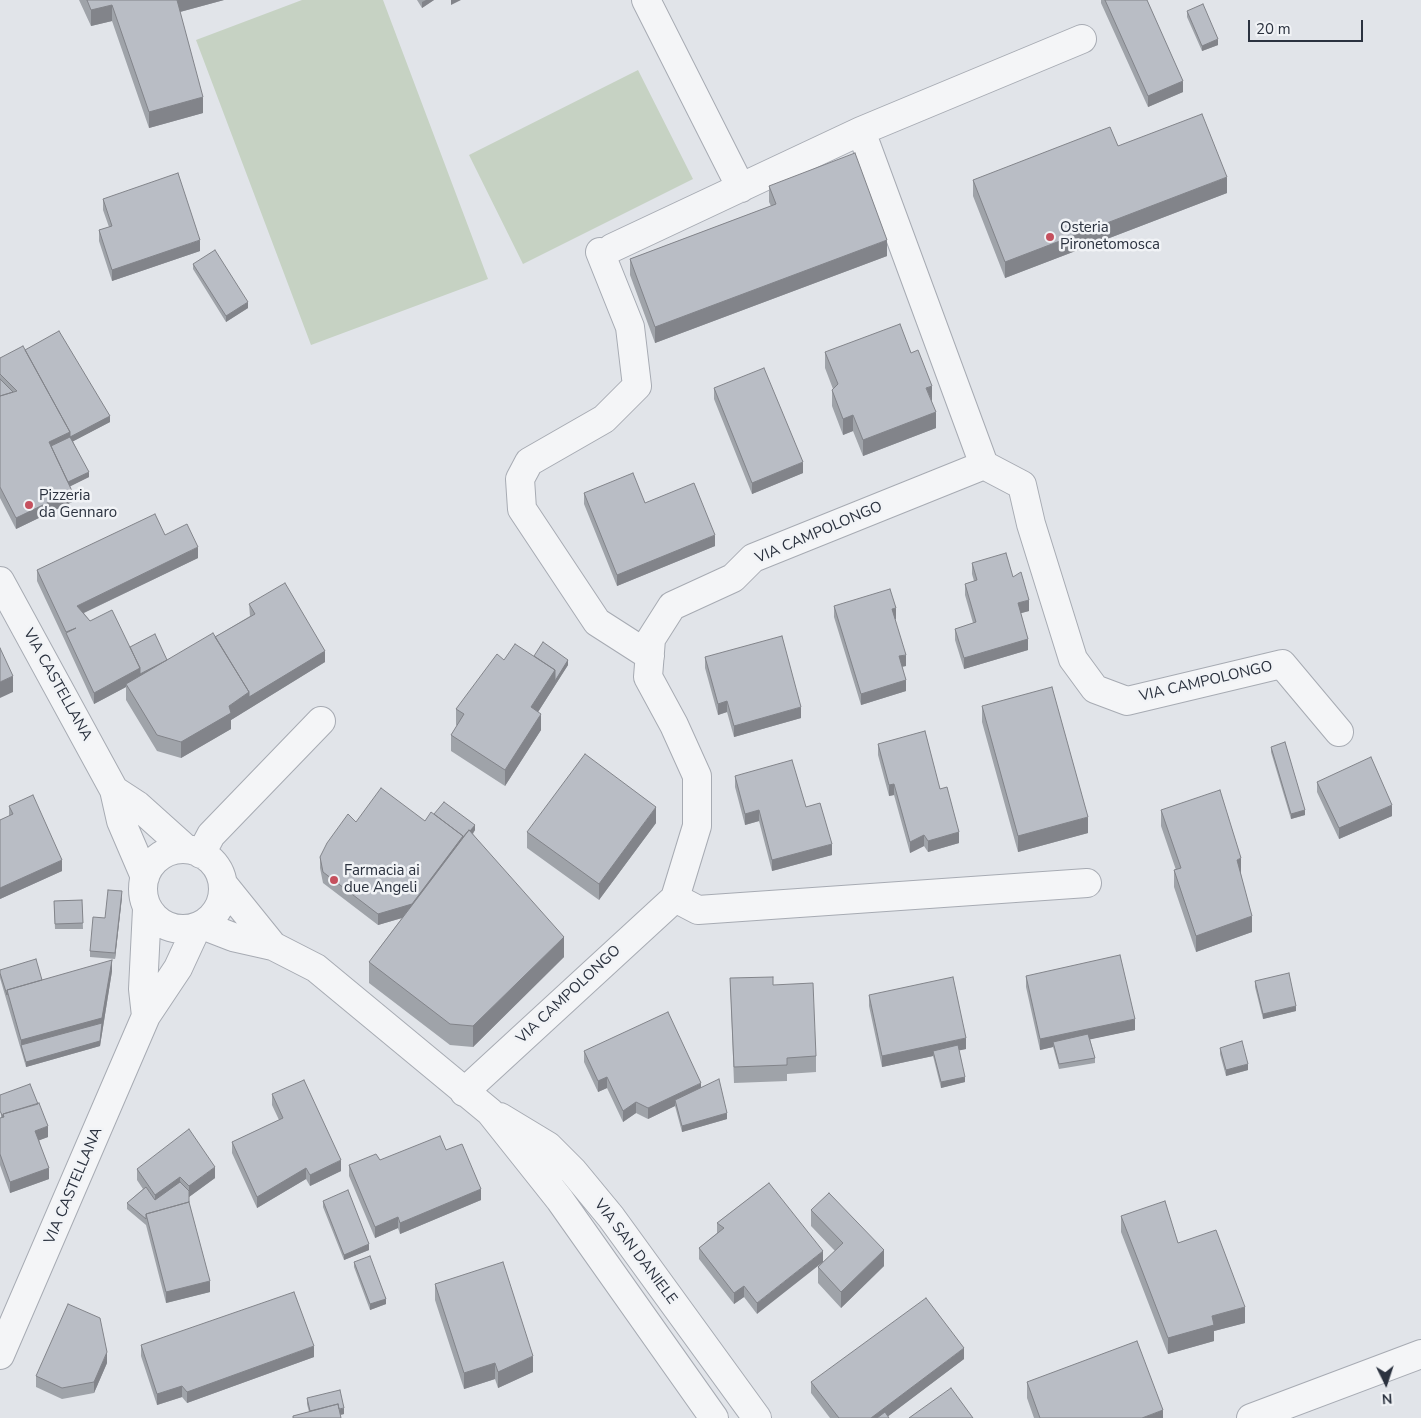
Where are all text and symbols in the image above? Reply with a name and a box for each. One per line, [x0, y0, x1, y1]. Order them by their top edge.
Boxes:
scale bar [1251, 10, 1366, 42]
text: 20 m [1256, 19, 1291, 39]
place label: Osteria Pironetomosca [1060, 219, 1160, 254]
marker: Osteria Pironetomosca [1044, 231, 1056, 243]
place label: Pizzeria da Gennaro [39, 487, 117, 522]
street label: VIA CAMPOLONGO [753, 498, 885, 568]
marker: Pizzeria da Gennaro [23, 499, 35, 511]
street label: VIA CASTELLANA [19, 626, 95, 744]
street label: VIA CAMPOLONGO [1138, 658, 1274, 706]
place label: Farmacia ai due Angeli [344, 862, 420, 897]
marker: Farmacia ai due Angeli [328, 874, 340, 886]
street label: VIA CAMPOLONGO [513, 942, 625, 1048]
street label: VIA CASTELLANA [41, 1125, 107, 1247]
street label: VIA SAN DANIELE [590, 1196, 680, 1308]
north arrow [1361, 1358, 1411, 1408]
text: N [1381, 1389, 1393, 1408]

